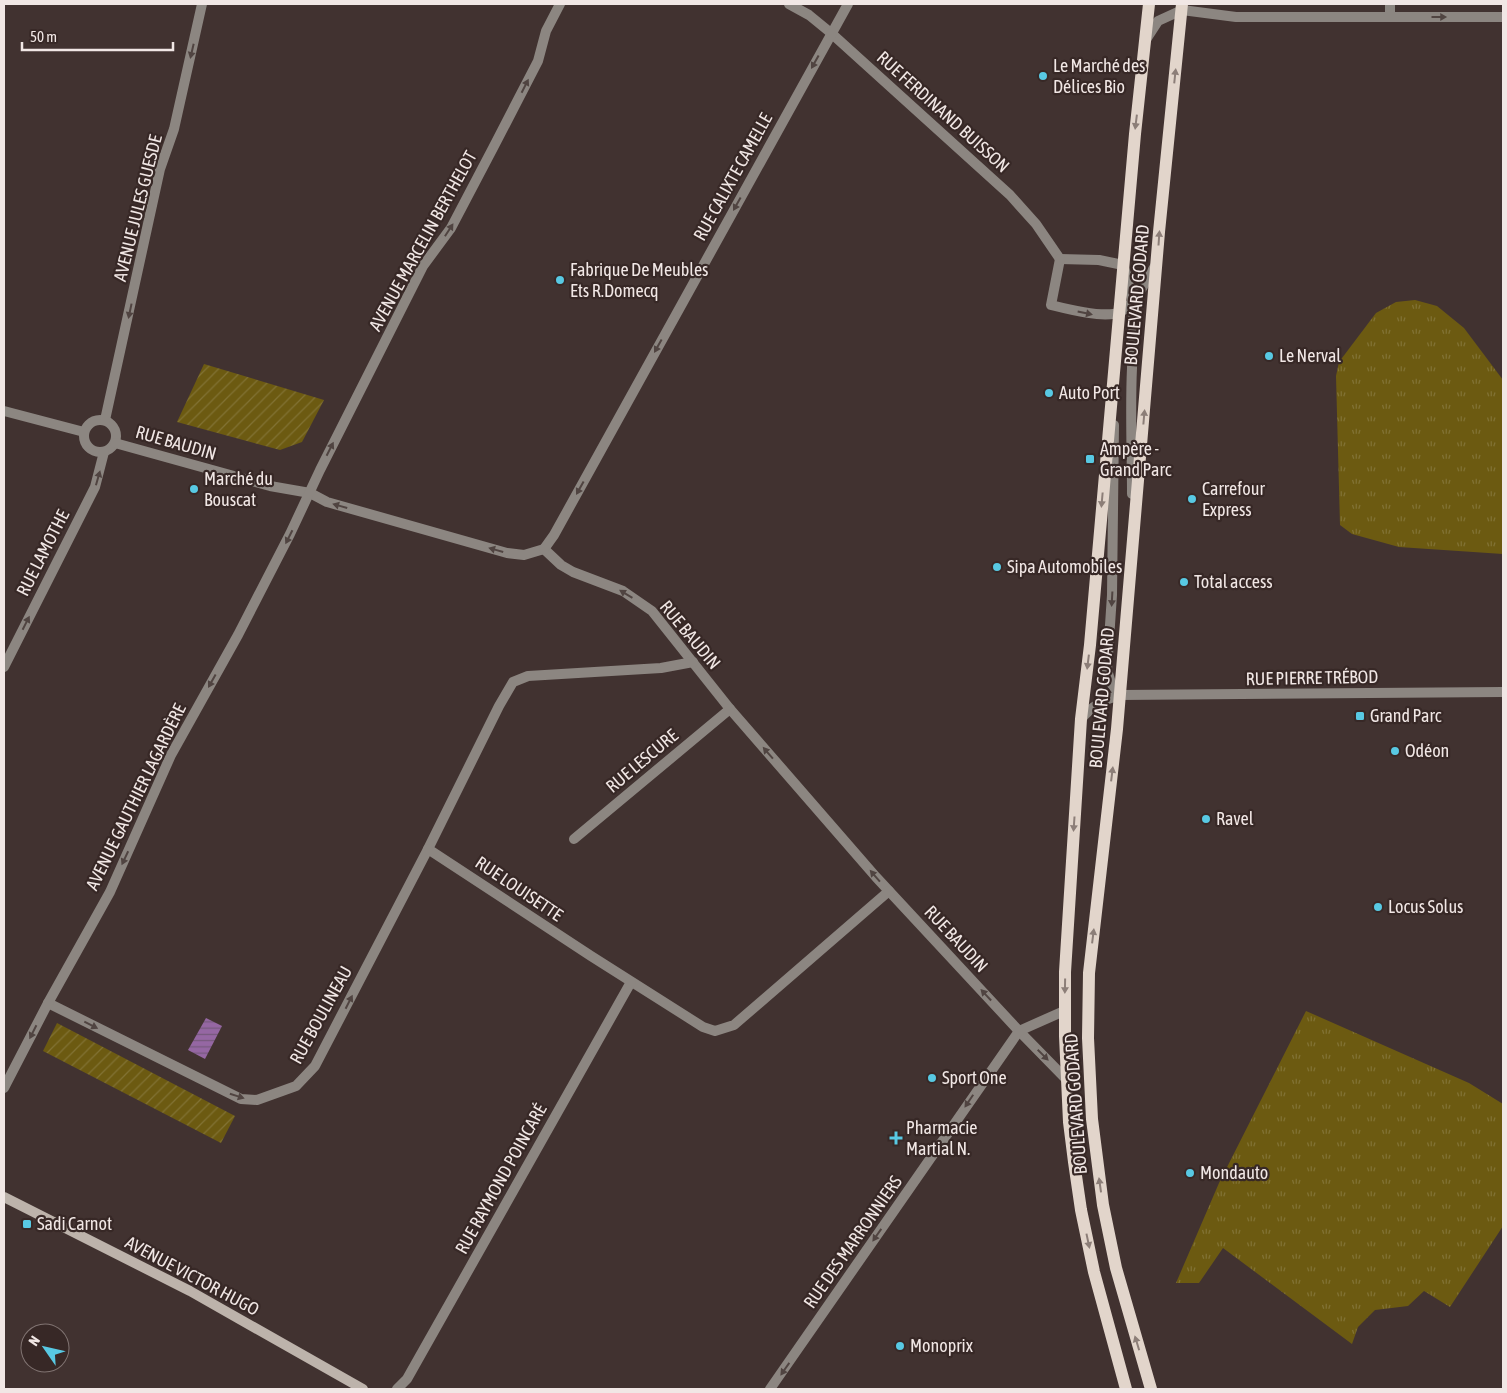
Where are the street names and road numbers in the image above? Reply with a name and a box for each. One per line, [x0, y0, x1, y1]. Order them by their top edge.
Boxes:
street label: RUE FERDINAND BUISSON [873, 47, 1014, 177]
street label: RUE CALIXTE CAMELLE [689, 109, 776, 244]
street label: AVENUE JULES GUESDE [109, 132, 166, 283]
street label: AVENUE MARCELIN BERTHELOT [364, 147, 481, 334]
street label: BOULEVARD GODARD [1120, 224, 1153, 366]
street label: RUE BAUDIN [133, 421, 219, 464]
street label: RUE LAMOTHE [12, 506, 73, 599]
street label: RUE BAUDIN [656, 596, 725, 673]
street label: BOULEVARD GODARD [1085, 627, 1118, 769]
street label: RUE PIERRE TRÉBOD [1245, 666, 1379, 689]
street label: AVENUE GAUTHIER LAGARDÈRE [81, 700, 190, 893]
street label: RUE LESCURE [601, 724, 682, 797]
street label: RUE LOUISETTE [472, 852, 567, 926]
street label: RUE BAUDIN [920, 901, 992, 976]
street label: RUE BOULINEAU [285, 962, 356, 1067]
street label: BOULEVARD GODARD [1060, 1033, 1091, 1175]
street label: RUE RAYMOND POINCARÉ [451, 1100, 551, 1258]
street label: RUE DES MARRONNIERS [799, 1171, 906, 1312]
street label: AVENUE VICTOR HUGO [122, 1231, 263, 1320]

